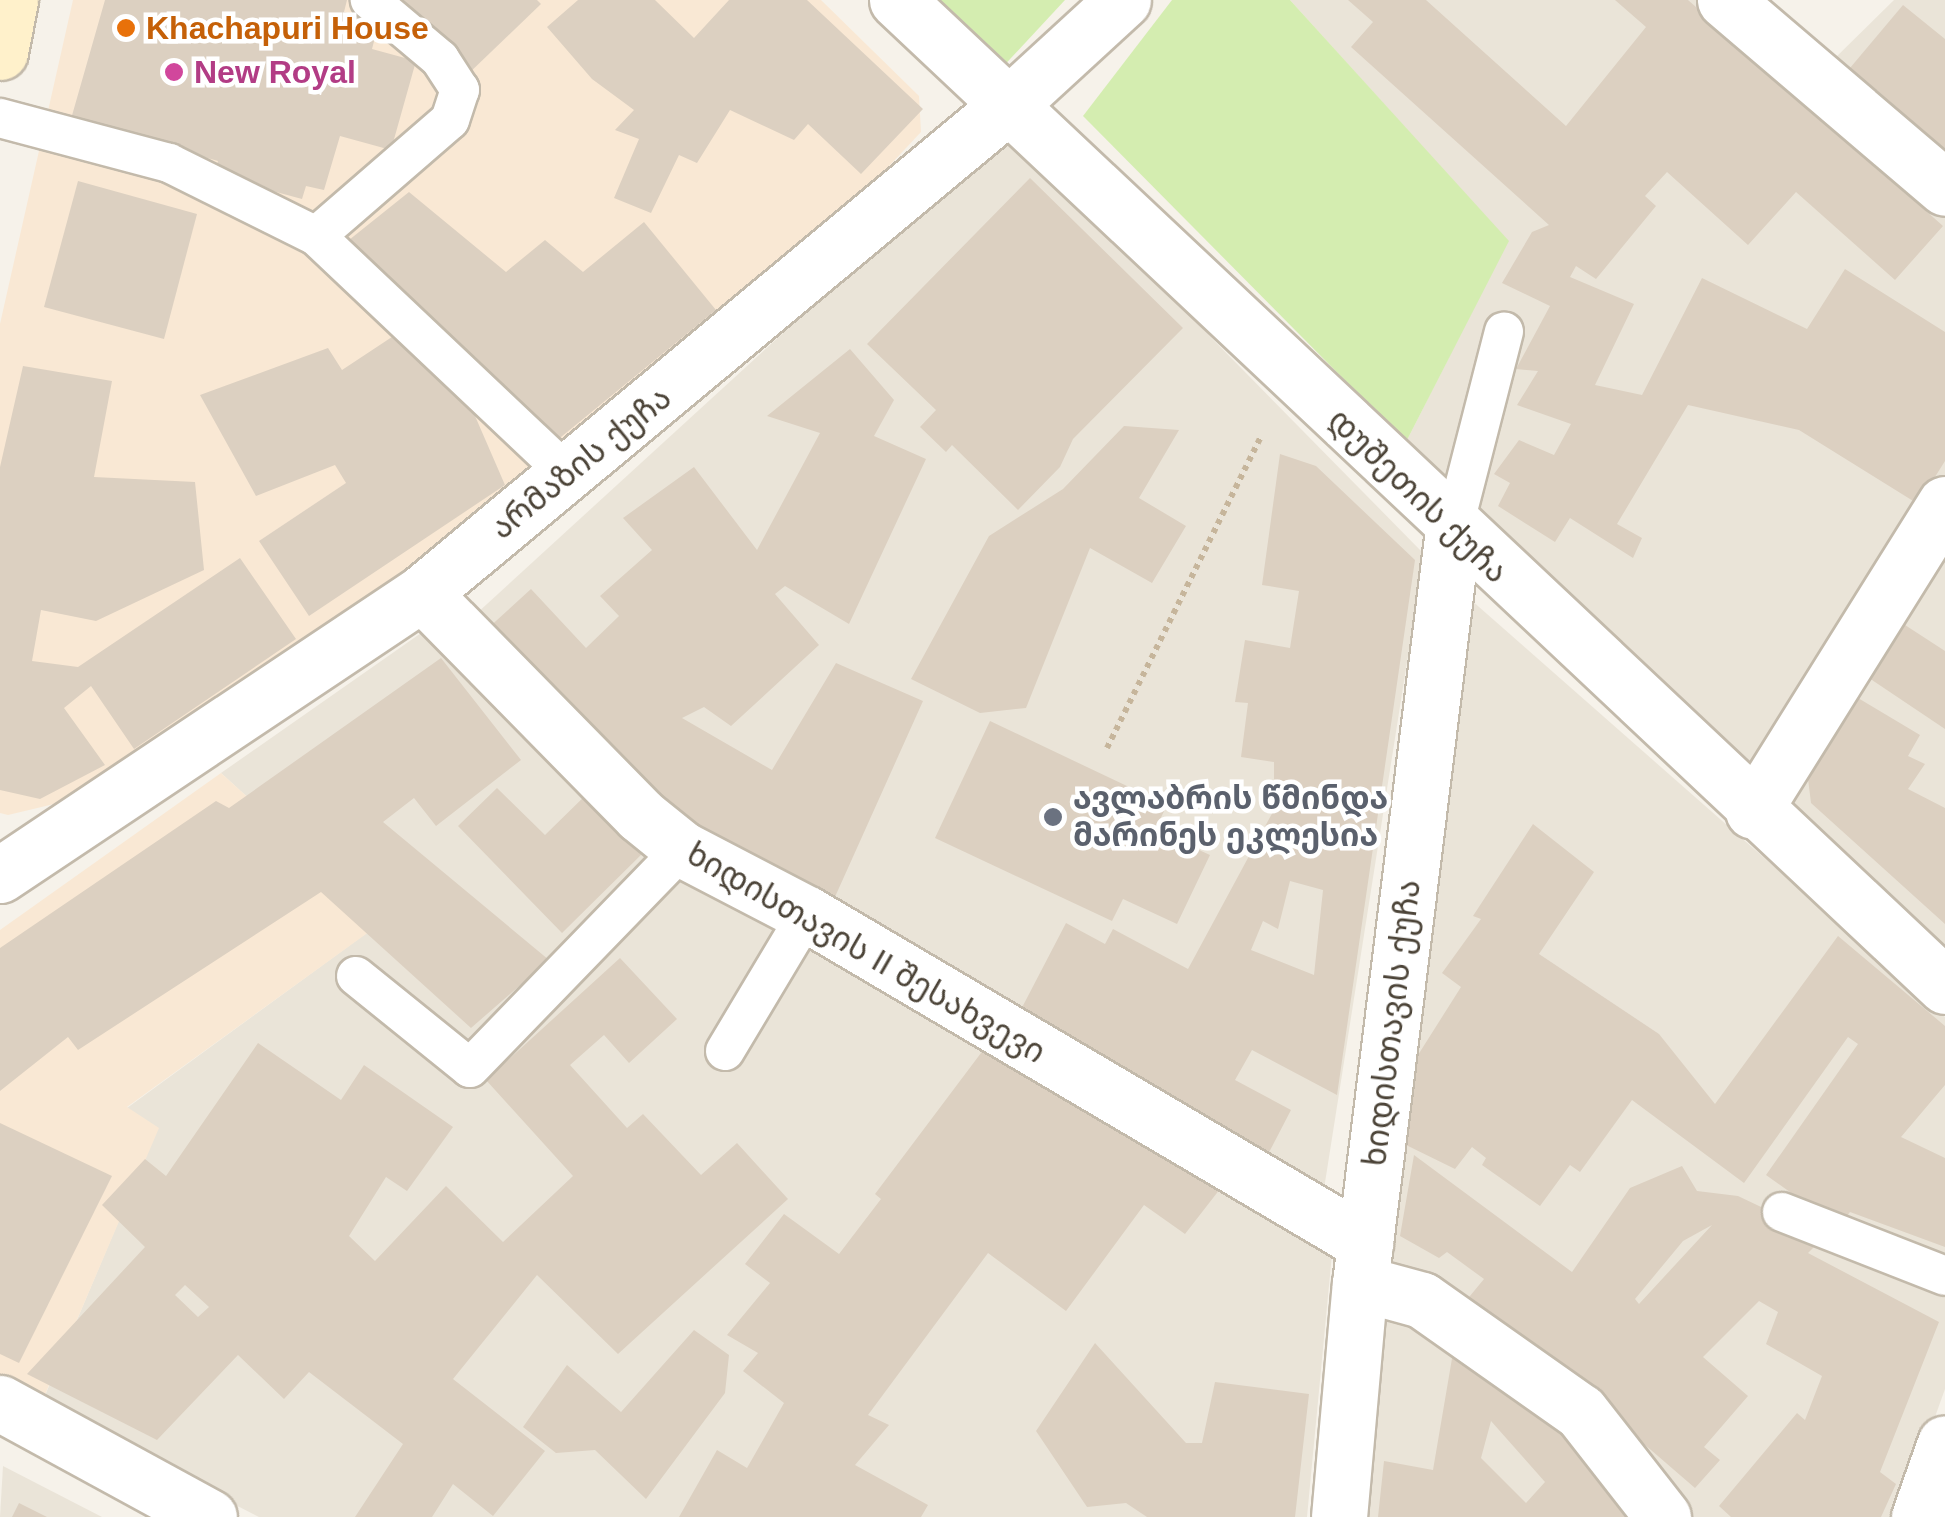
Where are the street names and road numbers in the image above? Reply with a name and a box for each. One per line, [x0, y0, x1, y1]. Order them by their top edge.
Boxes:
street label: არმაზის ქუჩა [483, 379, 679, 547]
street label: დუშეთის ქუჩა [1320, 401, 1516, 591]
street label: ხიდისთავის II შესახვევი [680, 834, 1052, 1072]
street label: ხიდისთავის ქუჩა [1355, 878, 1429, 1168]

